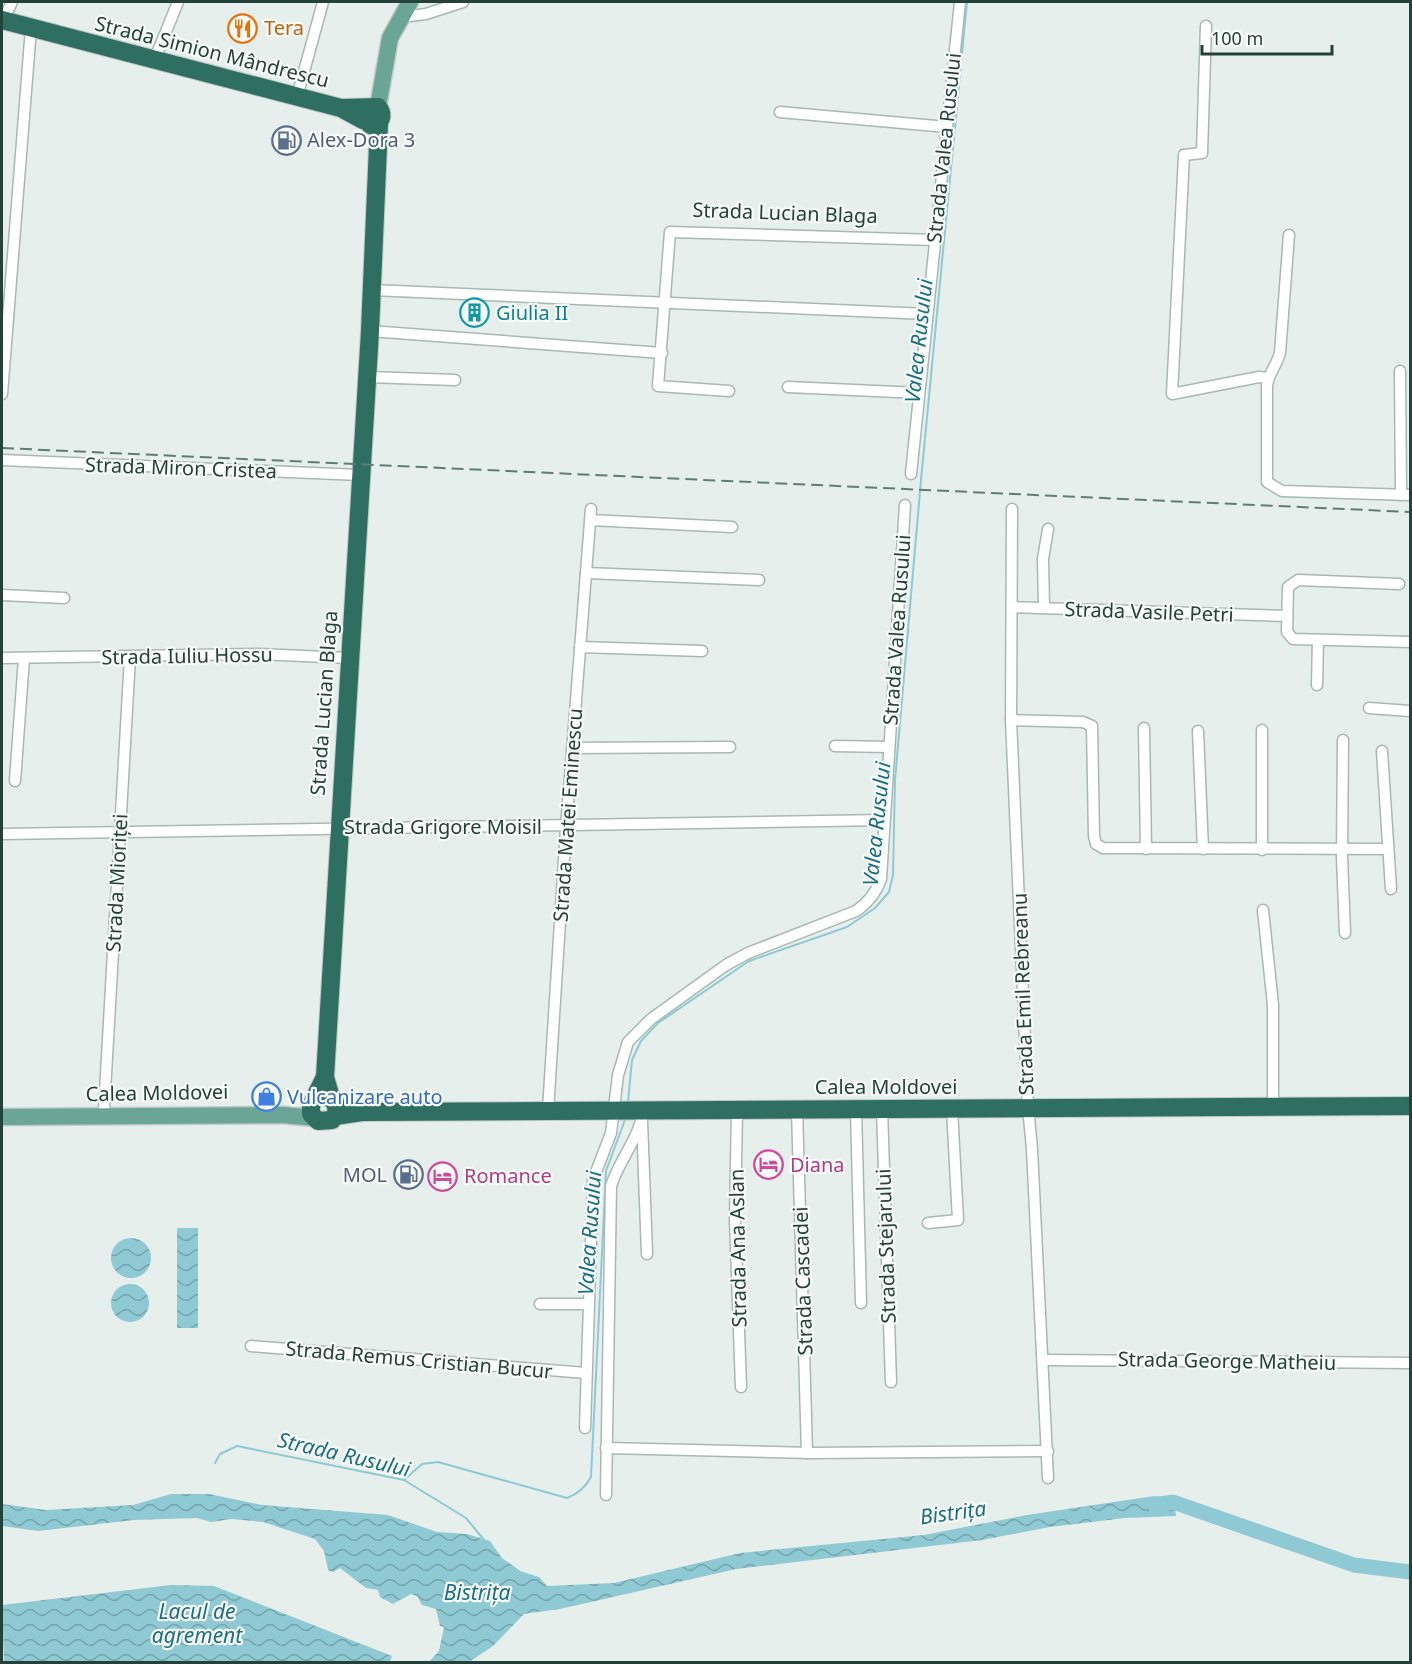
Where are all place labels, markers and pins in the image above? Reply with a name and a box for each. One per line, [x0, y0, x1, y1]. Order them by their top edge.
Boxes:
restaurant icon: Tera [227, 12, 259, 44]
place label: Tera [264, 14, 304, 41]
fuel station icon: Alex-Dora 3 [270, 124, 302, 156]
place label: Alex-Dora 3 [307, 126, 415, 153]
building icon: Giulia II [459, 297, 491, 329]
place label: Giulia II [496, 299, 568, 326]
shop icon: Vulcanizare auto [250, 1081, 282, 1113]
place label: Vulcanizare auto [287, 1083, 443, 1110]
hotel icon: Diana [753, 1149, 785, 1181]
place label: Diana [790, 1151, 845, 1178]
fuel station icon: MOL [392, 1159, 424, 1191]
hotel icon: Romance [427, 1160, 459, 1192]
place label: MOL [343, 1161, 387, 1188]
place label: Romance [464, 1162, 552, 1189]

